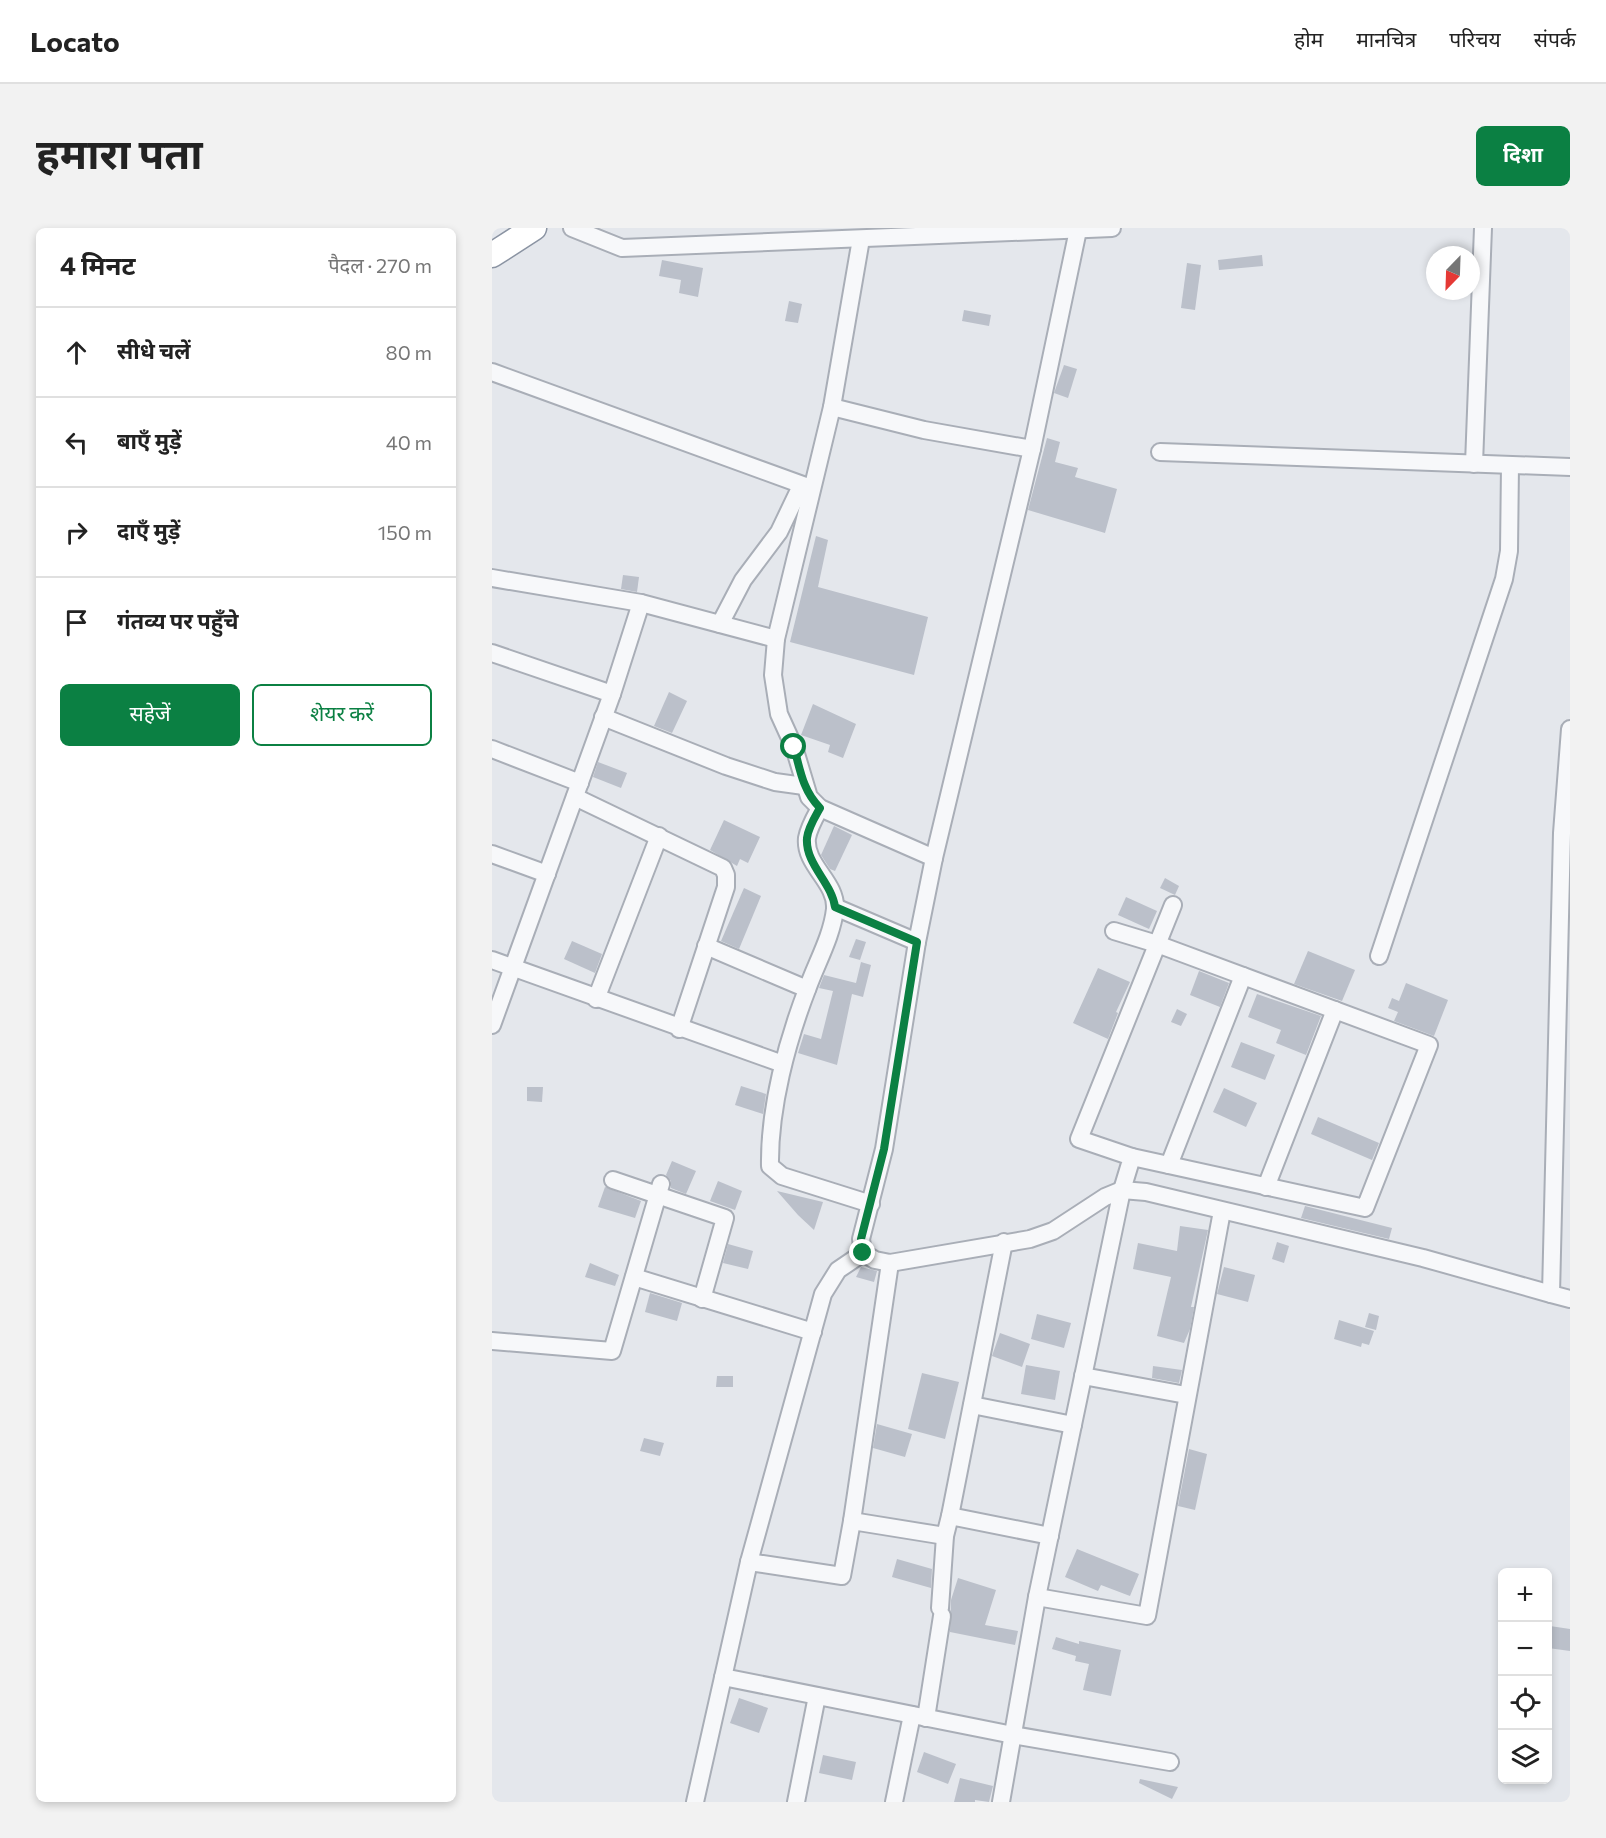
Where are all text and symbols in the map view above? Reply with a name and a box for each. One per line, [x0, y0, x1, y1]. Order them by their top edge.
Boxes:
text: Locato [30, 24, 120, 58]
text: होम [1294, 26, 1323, 51]
text: मानचित्र [1356, 26, 1416, 51]
text: परिचय [1449, 26, 1501, 51]
text: संपर्क [1534, 26, 1576, 51]
text: हमारा पता [36, 126, 203, 178]
button: दिशा [1476, 126, 1570, 186]
north arrow [1426, 246, 1480, 300]
text: 4 मिनट [60, 249, 136, 280]
text: पैदल · 270 m [328, 253, 432, 277]
icon: ahead [60, 336, 93, 369]
text: सीधे चलें [117, 337, 191, 364]
text: 80 m [386, 340, 432, 364]
icon: left [60, 426, 93, 459]
text: बाएँ मुड़ें [117, 427, 182, 454]
text: 40 m [386, 430, 432, 454]
icon: right [60, 516, 93, 549]
text: दाएँ मुड़ें [117, 517, 180, 544]
text: 150 m [378, 520, 432, 544]
icon: arrive [60, 606, 93, 639]
text: गंतव्य पर पहुँचे [117, 607, 239, 634]
button: सहेजें [60, 684, 240, 746]
button: शेयर करें [252, 684, 432, 746]
route start [780, 733, 806, 759]
route end [849, 1239, 875, 1265]
map controls [1498, 1568, 1552, 1784]
button: + [1498, 1568, 1552, 1622]
button: − [1498, 1622, 1552, 1676]
button: locate [1498, 1676, 1552, 1730]
button: layers [1498, 1730, 1552, 1784]

